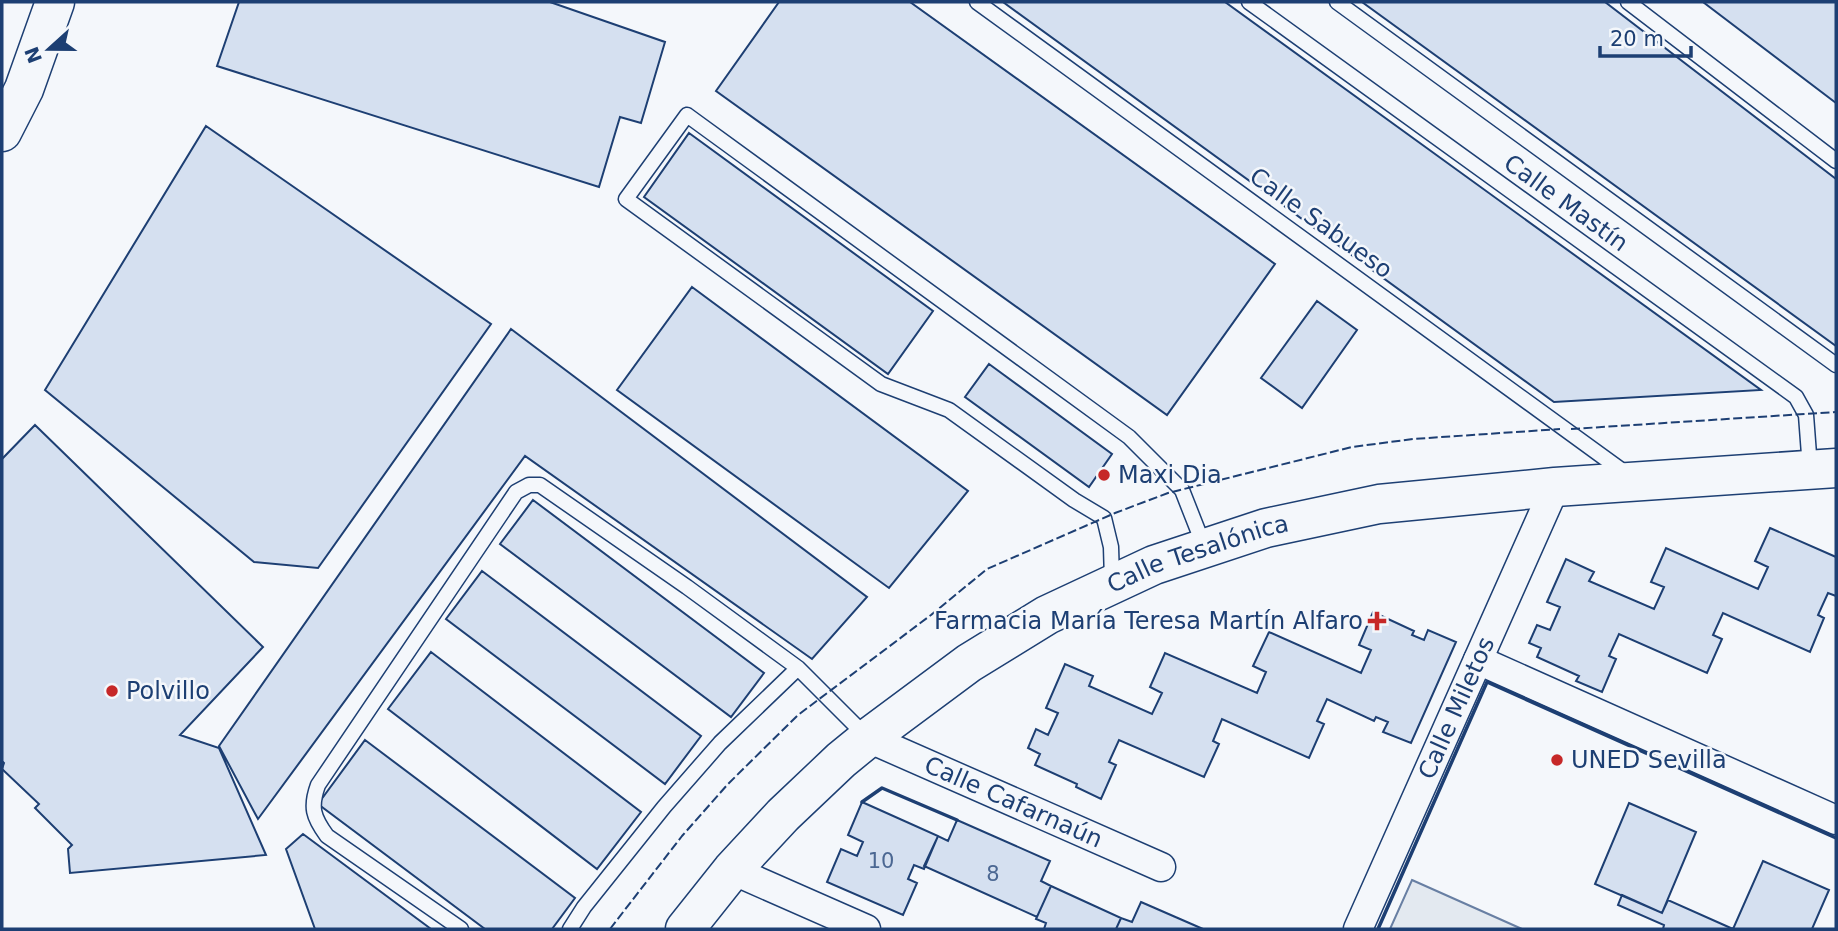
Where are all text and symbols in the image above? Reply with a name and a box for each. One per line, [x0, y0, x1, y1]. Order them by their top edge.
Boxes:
north arrow [14, 14, 84, 84]
scale bar [1600, 14, 1691, 58]
text: 20 m [1610, 27, 1664, 51]
text: N [20, 44, 46, 66]
street label: Calle Mastín [1499, 149, 1633, 257]
street label: Calle Sabueso [1244, 162, 1398, 284]
place label: Maxi Dia [1118, 461, 1222, 489]
marker: Maxi Dia [1096, 467, 1112, 483]
street label: Calle Tesalónica [1103, 510, 1291, 599]
place label: Farmacia María Teresa Martín Alfaro [934, 607, 1363, 635]
marker: Farmacia María Teresa Martín Alfaro [1369, 613, 1385, 629]
street label: Calle Miletos [1413, 633, 1500, 783]
place label: Polvillo [126, 677, 210, 705]
marker: Polvillo [104, 683, 120, 699]
place label: UNED Sevilla [1571, 746, 1727, 774]
street label: Calle Cafarnaún [920, 751, 1107, 854]
marker: UNED Sevilla [1549, 752, 1565, 768]
house number: 10 [868, 849, 894, 873]
house number: 8 [986, 862, 1000, 886]

